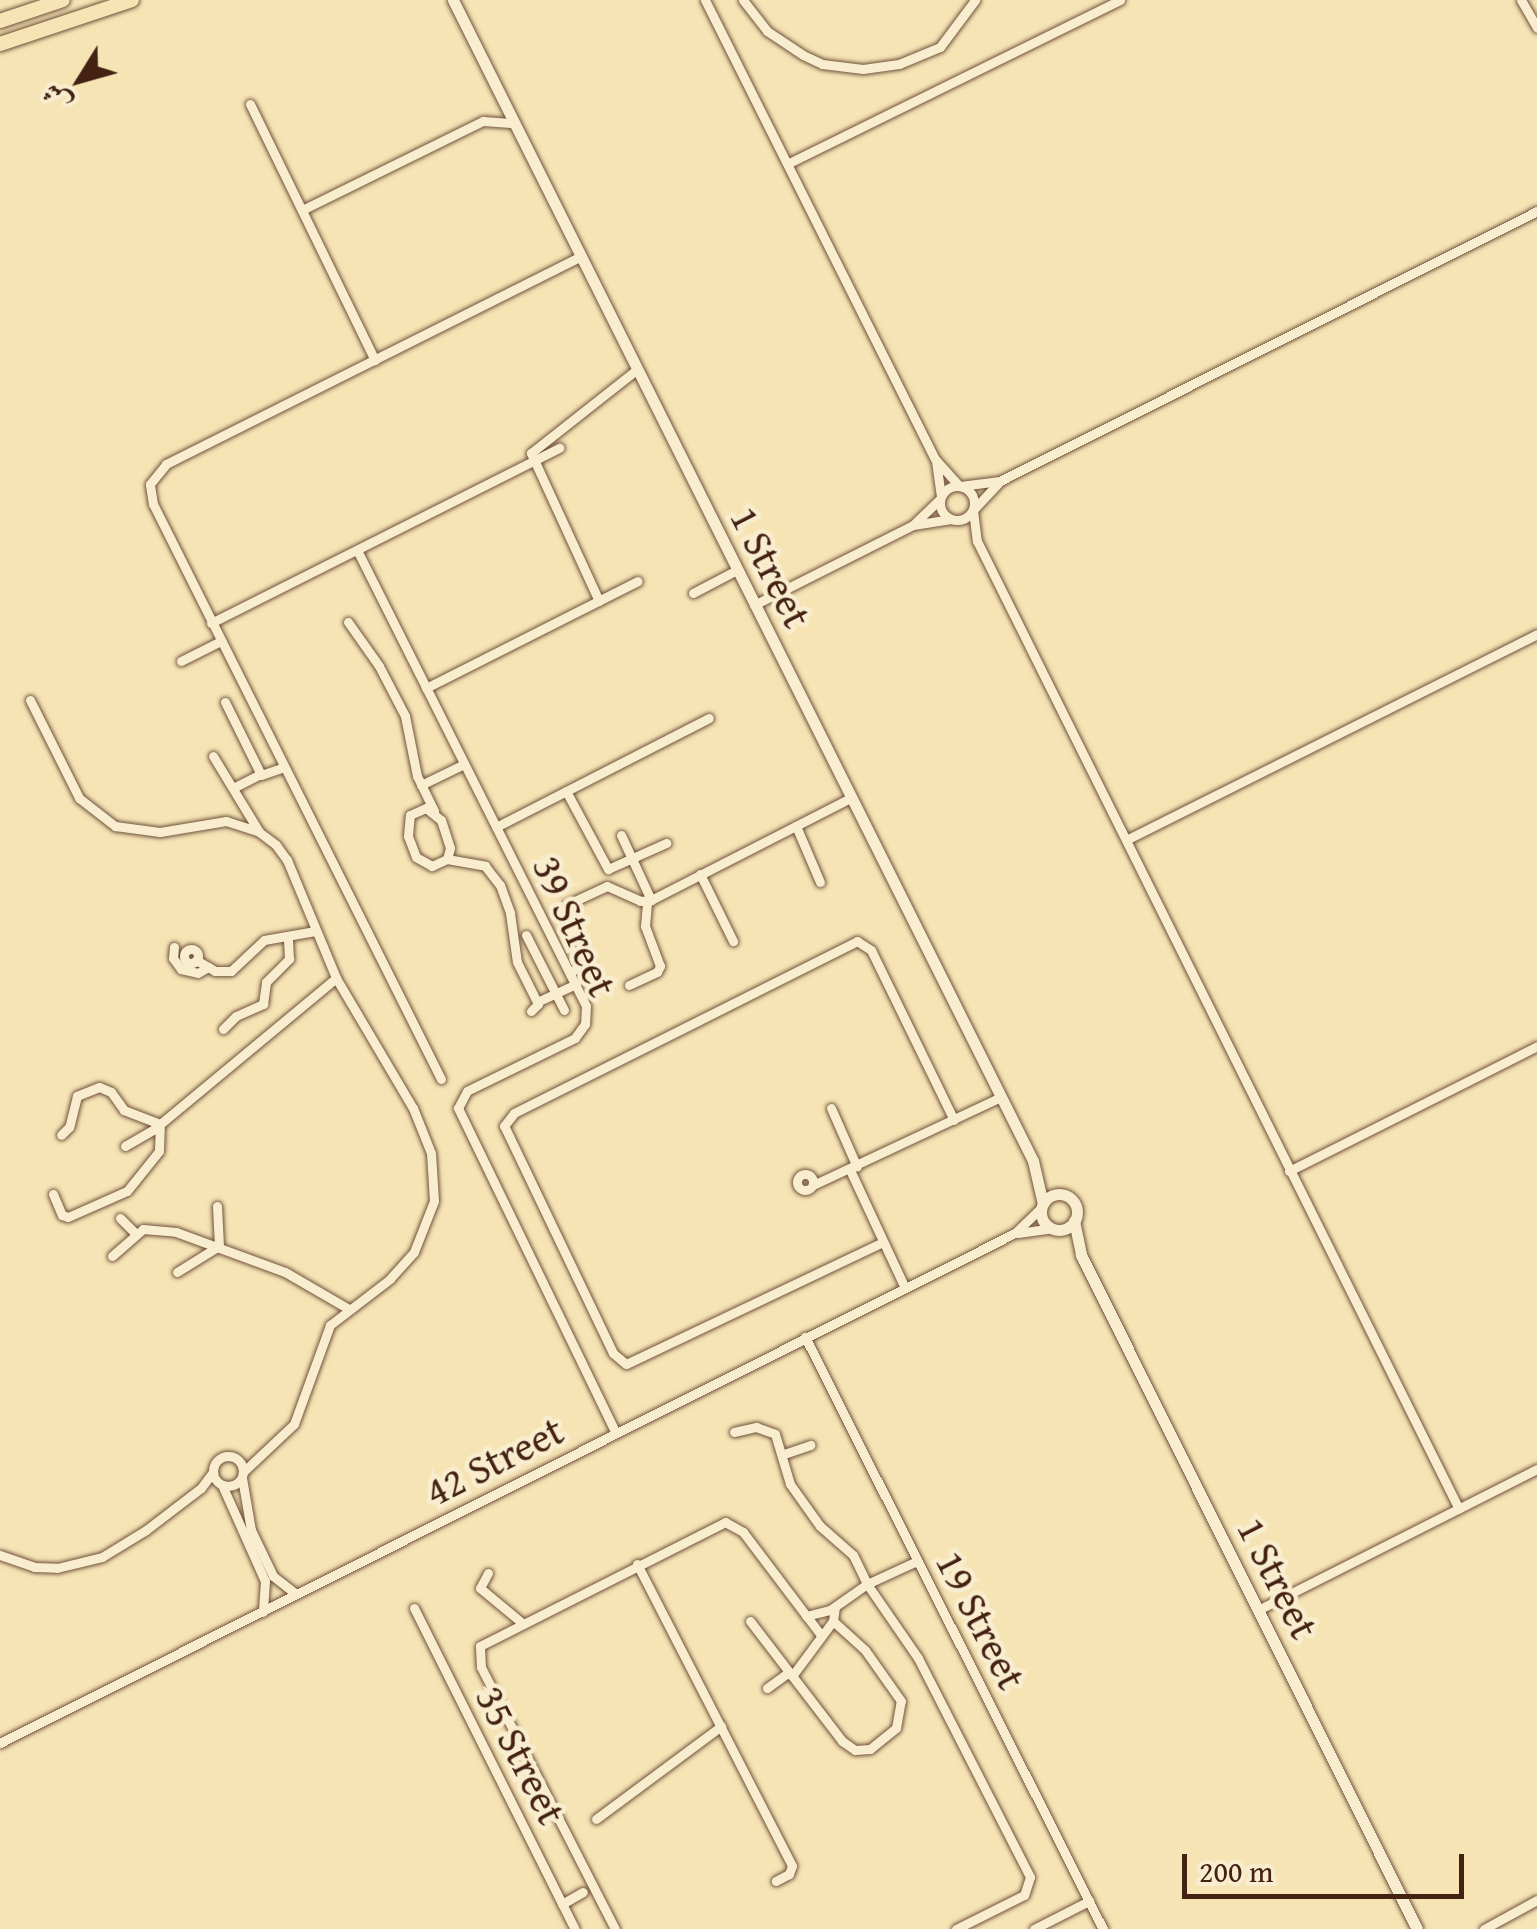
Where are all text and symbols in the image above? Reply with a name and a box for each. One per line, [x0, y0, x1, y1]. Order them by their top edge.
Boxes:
north arrow [30, 30, 130, 130]
text: ش [31, 75, 80, 122]
street label: 1 Street [720, 499, 822, 635]
street label: 39 Street [523, 848, 627, 1004]
street label: 42 Street [417, 1406, 571, 1516]
street label: 1 Street [1227, 1510, 1329, 1646]
street label: 19 Street [926, 1543, 1036, 1697]
street label: 35 Street [466, 1678, 576, 1832]
scale bar [1187, 1834, 1470, 1896]
text: 200 m [1199, 1849, 1273, 1893]

